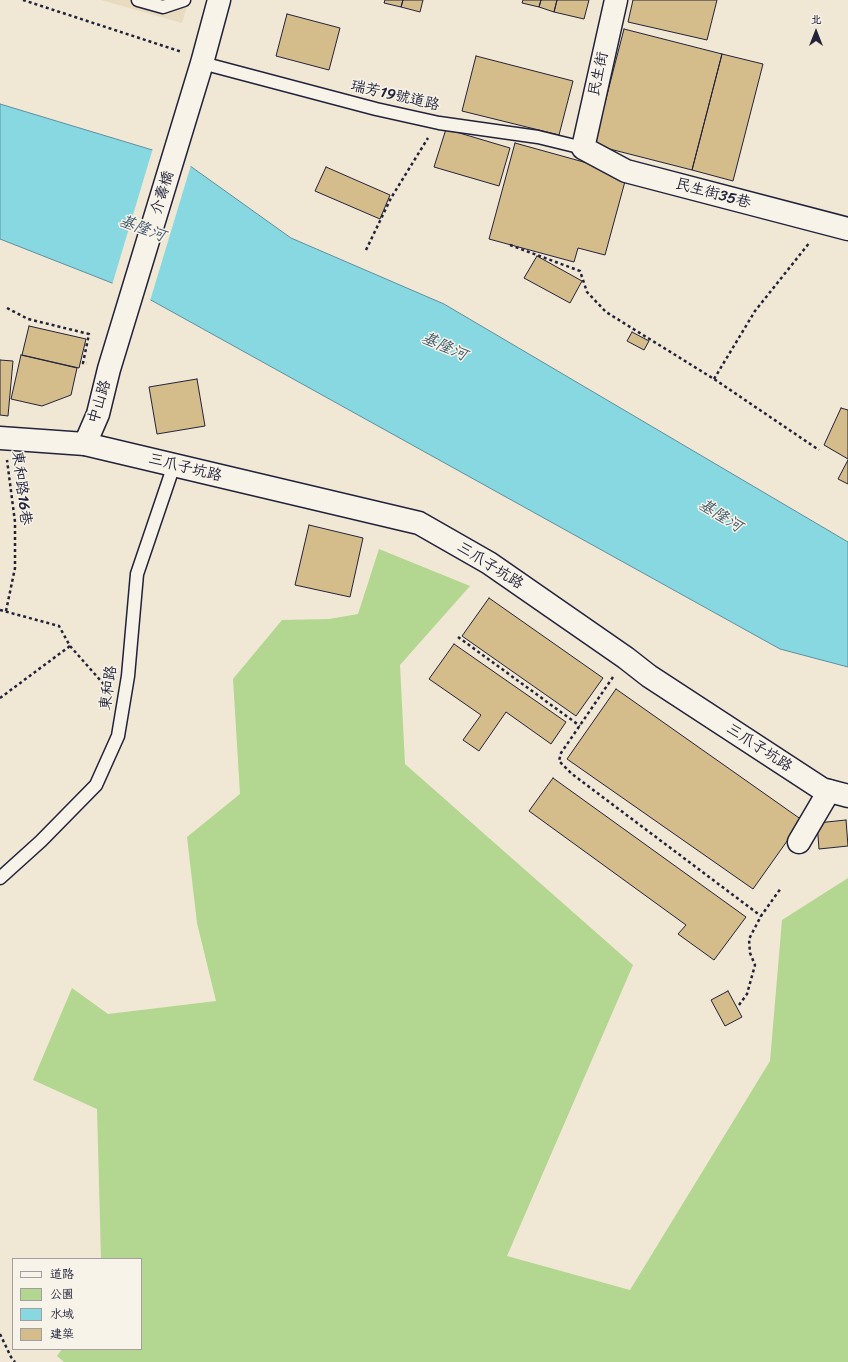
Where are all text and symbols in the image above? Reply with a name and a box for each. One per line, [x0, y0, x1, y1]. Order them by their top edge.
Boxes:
text: 北 [811, 10, 822, 29]
north arrow [796, 12, 836, 52]
street label: 民生街 [586, 50, 612, 98]
street label: 瑞芳19號道路 [349, 77, 441, 115]
street label: 介壽橋 [148, 169, 178, 217]
street label: 民生街35巷 [673, 175, 753, 213]
water label: 基隆河 [116, 211, 168, 247]
water label: 基隆河 [418, 328, 470, 366]
street label: 中山路 [85, 378, 115, 426]
street label: 東和路16巷 [7, 450, 35, 526]
street label: 三爪子坑路 [146, 450, 224, 486]
water label: 基隆河 [695, 495, 745, 537]
street label: 三爪子坑路 [453, 538, 527, 594]
street label: 東和路 [97, 664, 121, 712]
street label: 三爪子坑路 [723, 720, 795, 776]
legend [12, 1258, 142, 1350]
text: 道路 [50, 1263, 74, 1285]
text: 公園 [50, 1283, 74, 1305]
text: 水域 [50, 1303, 74, 1325]
text: 建築 [50, 1323, 74, 1345]

